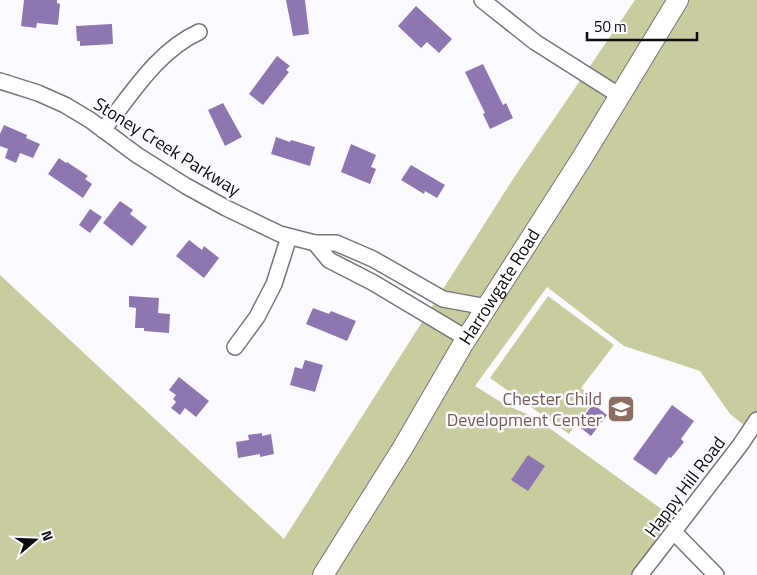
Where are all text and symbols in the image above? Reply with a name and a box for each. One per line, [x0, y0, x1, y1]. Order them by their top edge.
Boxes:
scale bar [587, 10, 697, 42]
text: 50 m [594, 15, 627, 38]
street label: Stoney Creek Parkway [88, 90, 246, 203]
street label: Harrowgate Road [452, 223, 546, 350]
place label: Chester Child Development Center [447, 385, 602, 433]
school or university icon: Chester Child Development Center [606, 394, 636, 424]
street label: Happy Hill Road [638, 431, 731, 543]
north arrow [10, 515, 60, 565]
text: N [36, 528, 59, 544]

